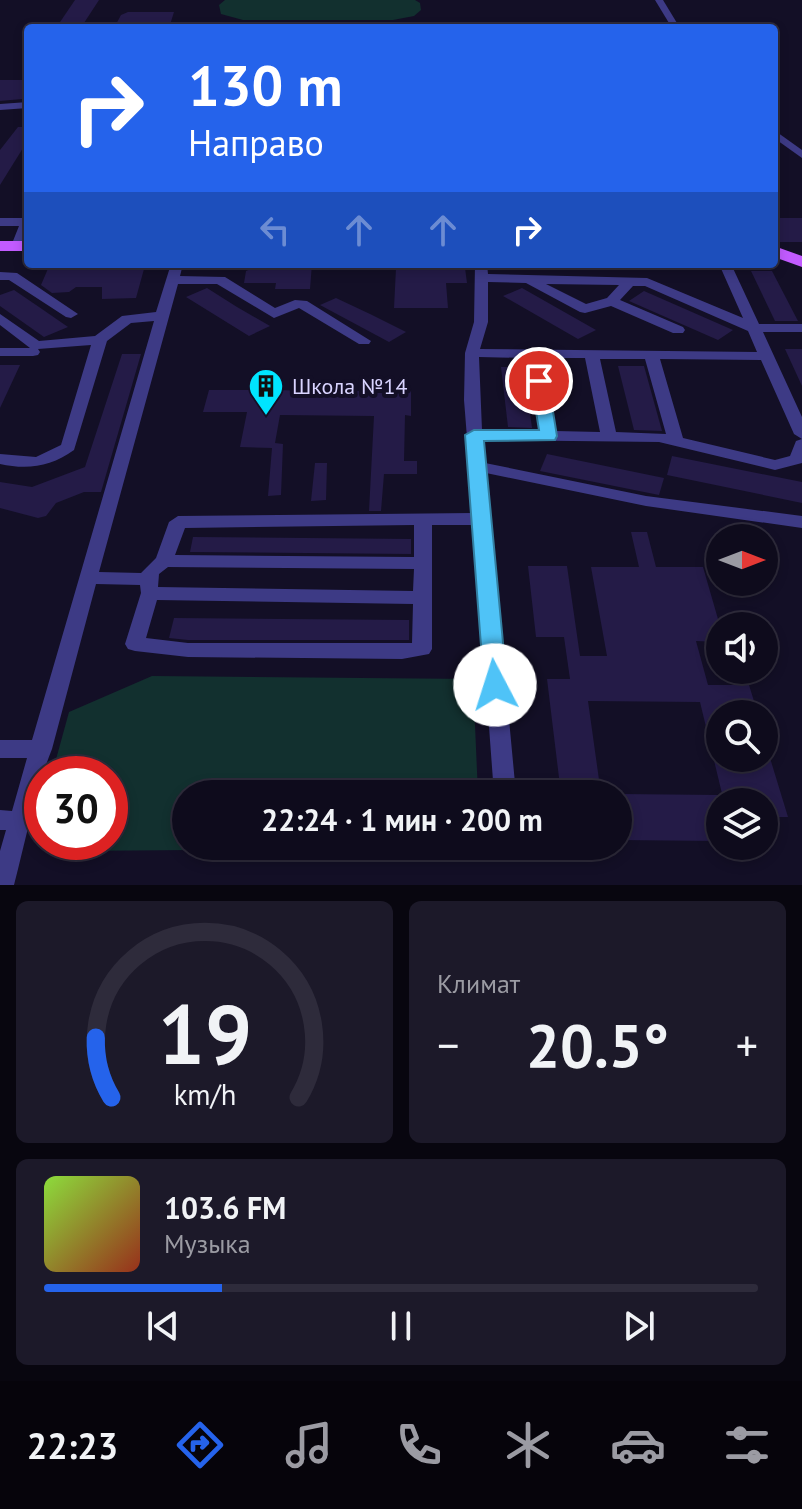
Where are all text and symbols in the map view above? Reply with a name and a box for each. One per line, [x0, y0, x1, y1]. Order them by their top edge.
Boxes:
text: 130 m [188, 49, 343, 121]
icon: right [56, 56, 160, 160]
text: Направо [188, 119, 324, 166]
icon: left [253, 208, 297, 252]
icon: ahead [337, 208, 381, 252]
icon: ahead [421, 208, 465, 252]
icon: right [505, 208, 549, 252]
pin [505, 347, 573, 415]
icon: arrive [517, 359, 561, 403]
building icon: Школа №14 [247, 367, 285, 417]
place label: Школа №14 [292, 372, 408, 400]
north arrow [706, 524, 778, 596]
map controls [706, 524, 778, 860]
button: sound [706, 612, 778, 684]
position arrow [453, 643, 537, 727]
button: search [706, 700, 778, 772]
speed limit sign: 30 [24, 756, 128, 860]
button: layers [706, 788, 778, 860]
text: 22:24 · 1 мин · 200 m [261, 800, 543, 839]
text: Климат [437, 967, 520, 1000]
text: 19 [157, 979, 252, 1087]
text: 20.5° [526, 1006, 669, 1084]
text: − [437, 1016, 459, 1073]
text: + [736, 1016, 758, 1073]
text: km/h [173, 1076, 236, 1113]
text: 103.6 FM [164, 1188, 286, 1227]
text: Музыка [164, 1227, 251, 1260]
icon: previous [141, 1304, 185, 1348]
icon: pause [379, 1304, 423, 1348]
icon: next [617, 1304, 661, 1348]
icon: directions [172, 1417, 228, 1473]
icon: music [281, 1417, 337, 1473]
icon: phone [391, 1417, 447, 1473]
icon: climate [500, 1417, 556, 1473]
icon: car [610, 1417, 666, 1473]
icon: filters [719, 1417, 775, 1473]
text: 22:23 [27, 1422, 118, 1469]

